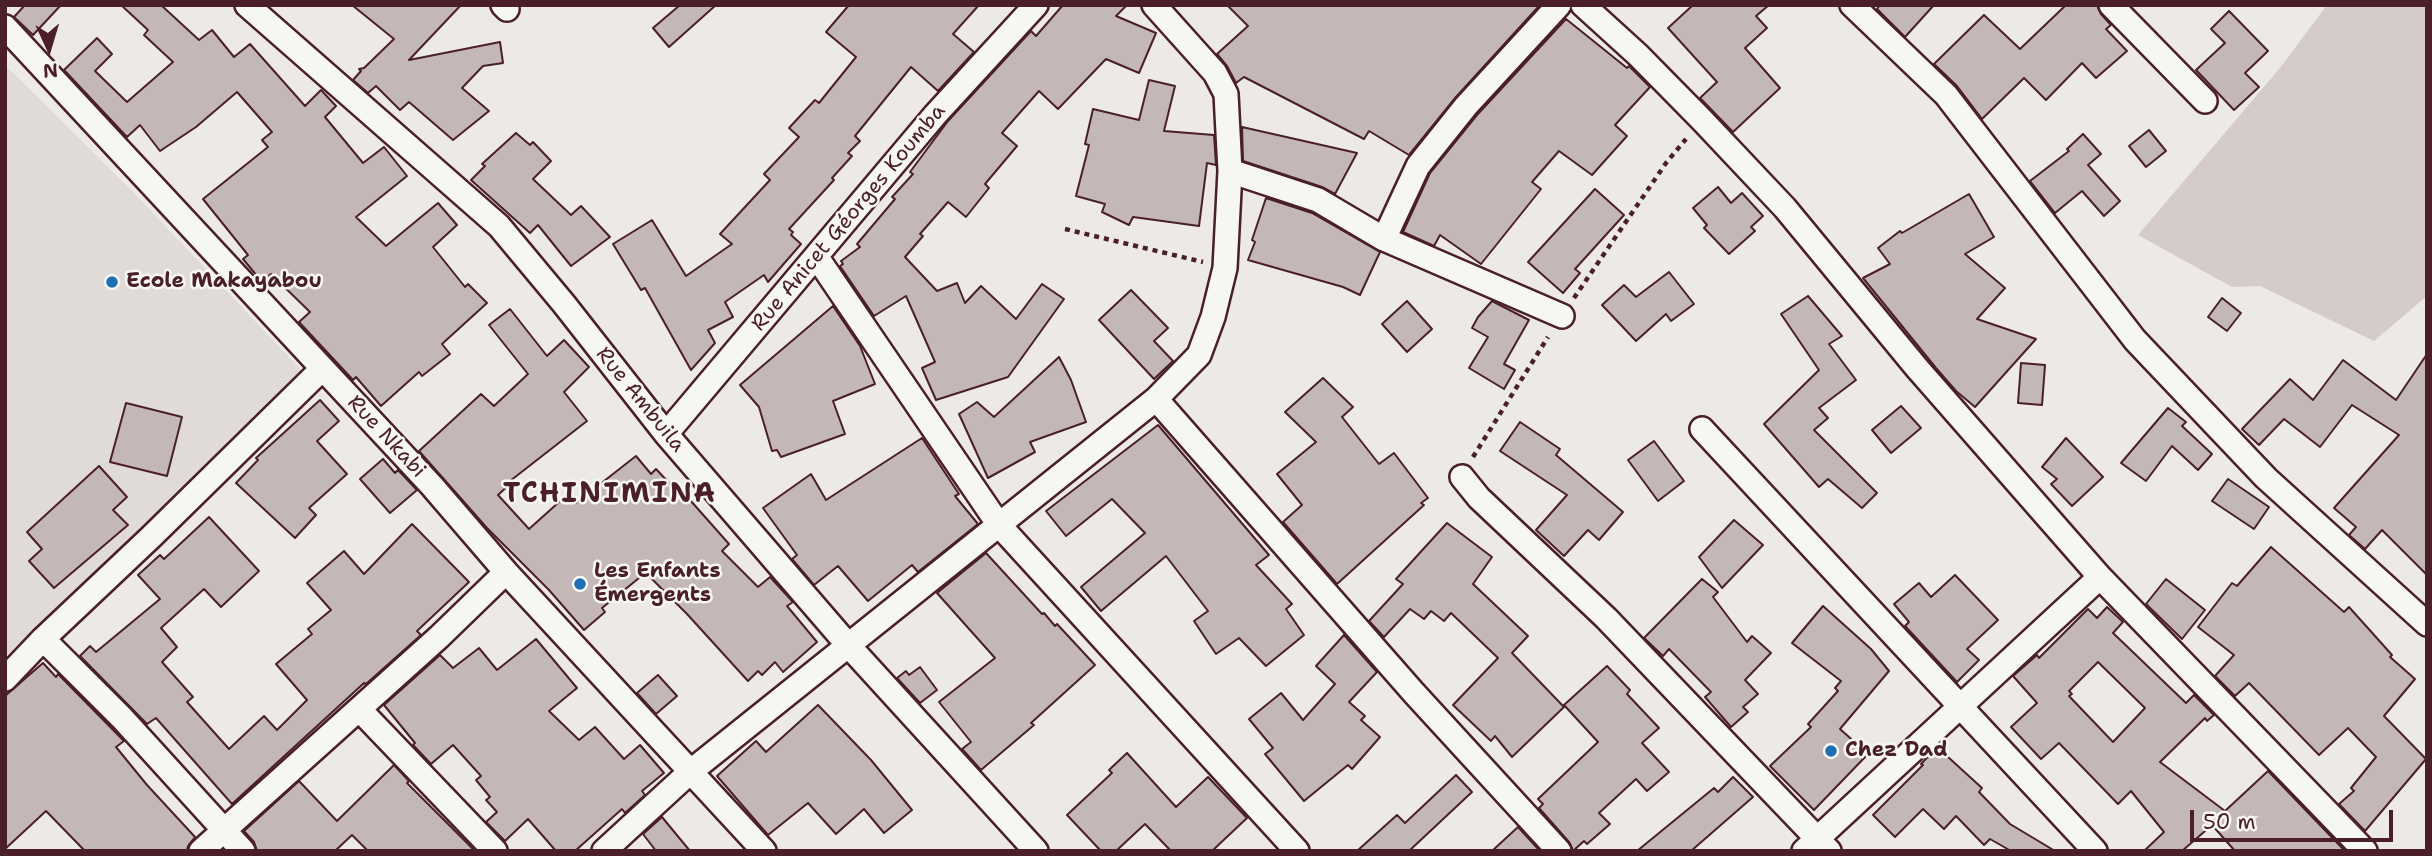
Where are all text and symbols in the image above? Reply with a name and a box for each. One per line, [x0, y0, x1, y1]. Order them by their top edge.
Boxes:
north arrow [14, 14, 84, 84]
text: N [42, 57, 59, 83]
street label: Rue Anicet Géorges Koumba [747, 99, 951, 337]
place label: Ecole Makayabou [126, 269, 322, 295]
marker: Ecole Makayabou [104, 274, 120, 290]
street label: Rue Ambuila [590, 342, 690, 458]
street label: Rue Nkabi [341, 391, 431, 483]
district label: TCHINIMINA [504, 478, 716, 512]
place label: Les Enfants Émergents [594, 559, 721, 609]
marker: Les Enfants Émergents [572, 576, 588, 592]
place label: Chez Dad [1845, 738, 1948, 764]
marker: Chez Dad [1823, 743, 1839, 759]
scale bar [2194, 796, 2397, 840]
text: 50 m [2203, 808, 2256, 836]

